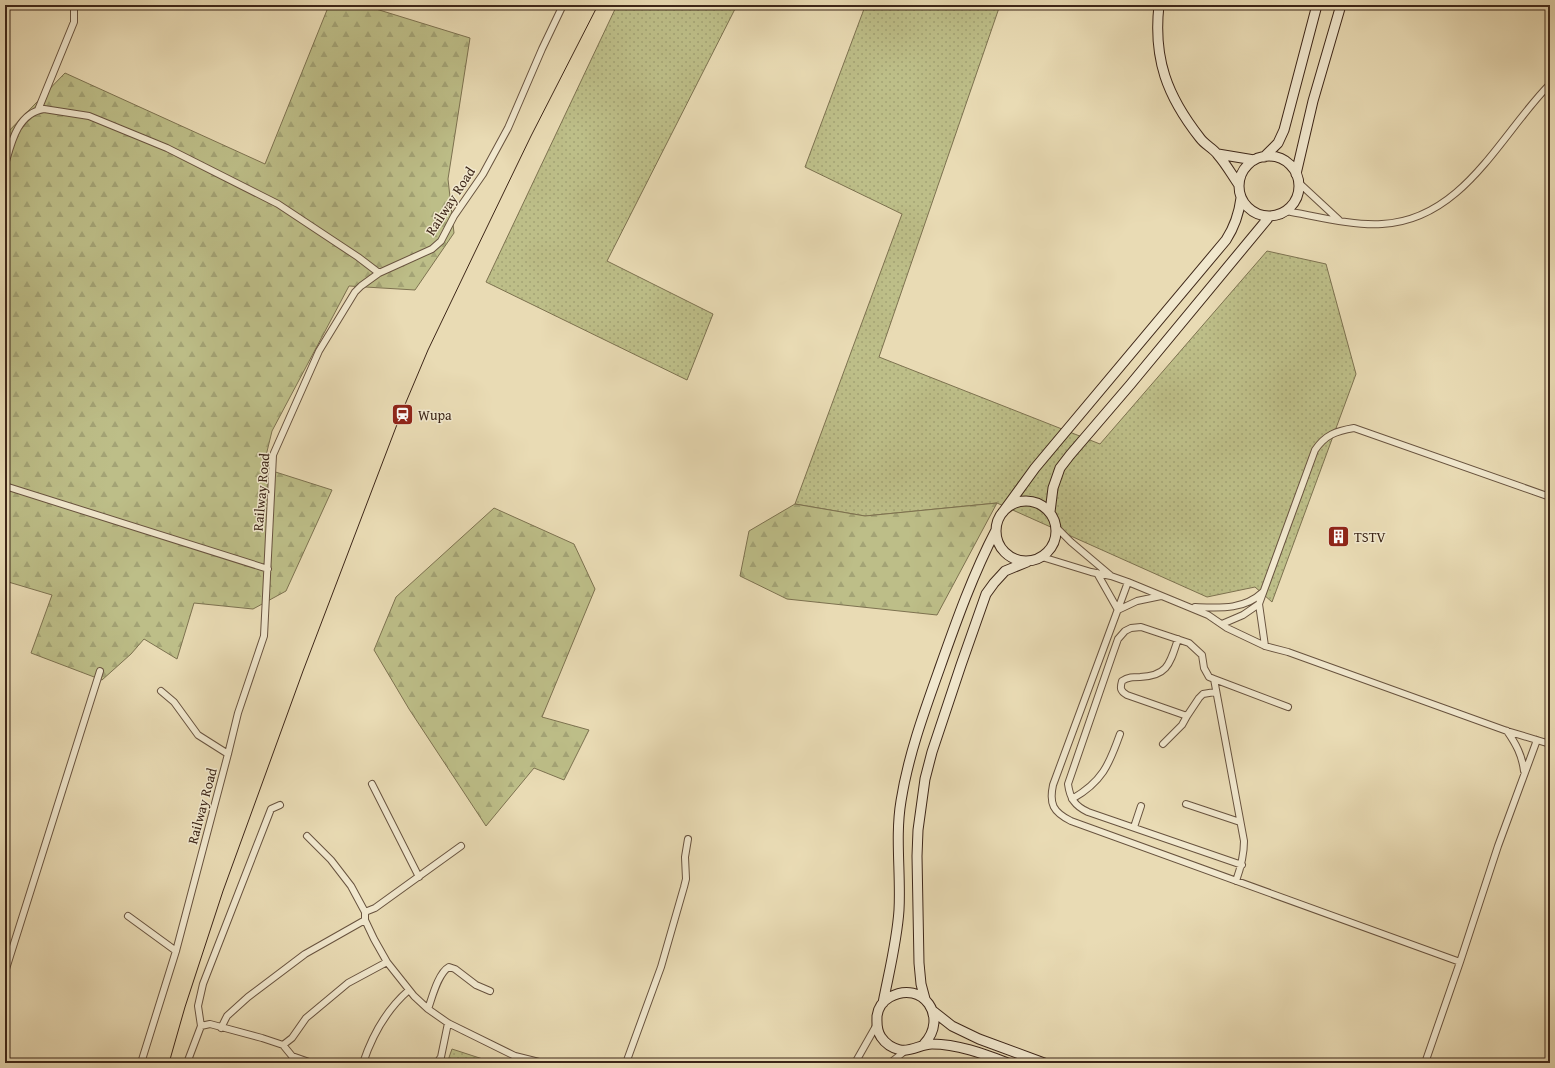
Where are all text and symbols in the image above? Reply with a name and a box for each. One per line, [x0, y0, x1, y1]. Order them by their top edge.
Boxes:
street label: Railway Road [420, 162, 480, 239]
station icon: Wupa [390, 402, 416, 428]
place label: Wupa [418, 405, 452, 425]
street label: Railway Road [248, 452, 274, 532]
building icon: TSTV [1325, 524, 1351, 550]
place label: TSTV [1354, 527, 1386, 547]
street label: Railway Road [182, 765, 222, 846]

